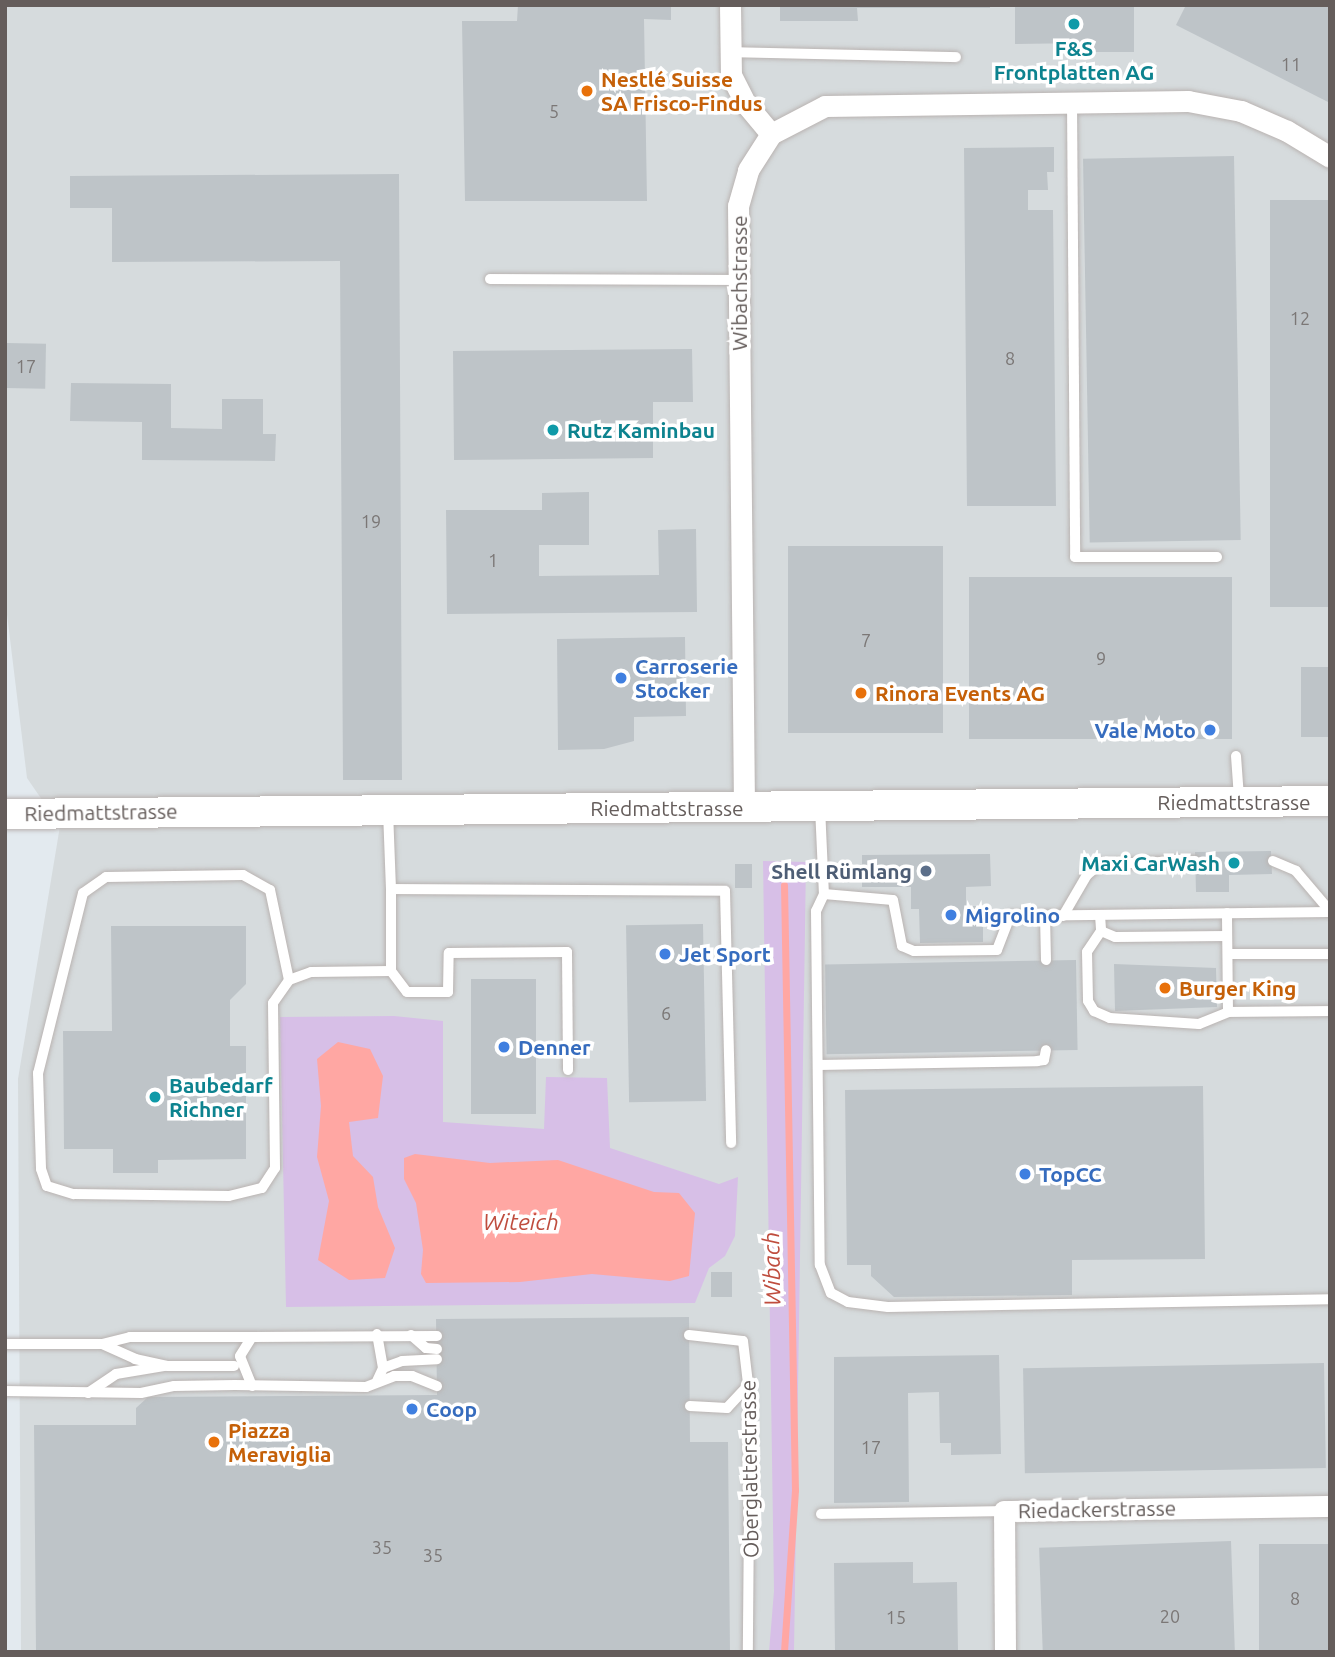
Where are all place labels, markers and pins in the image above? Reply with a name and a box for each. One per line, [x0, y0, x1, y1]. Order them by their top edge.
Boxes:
marker: F&S Frontplatten AG [1066, 16, 1082, 32]
place label: F&S Frontplatten AG [994, 35, 1154, 85]
place label: Nestlé Suisse SA Frisco-Findus [601, 66, 763, 116]
marker: Nestlé Suisse SA Frisco-Findus [579, 83, 595, 99]
place label: Rutz Kaminbau [567, 417, 715, 443]
marker: Rutz Kaminbau [545, 422, 561, 438]
place label: Carroserie Stocker [635, 653, 738, 703]
marker: Carroserie Stocker [613, 670, 629, 686]
place label: Rinora Events AG [875, 680, 1045, 706]
marker: Rinora Events AG [853, 685, 869, 701]
place label: Vale Moto [1094, 717, 1196, 743]
marker: Vale Moto [1202, 722, 1218, 738]
place label: Maxi CarWash [1081, 850, 1220, 876]
marker: Maxi CarWash [1226, 855, 1242, 871]
place label: Shell Rümlang [771, 858, 912, 884]
marker: Shell Rümlang [918, 863, 934, 879]
place label: Migrolino [965, 902, 1060, 928]
marker: Migrolino [943, 907, 959, 923]
place label: Jet Sport [679, 941, 771, 967]
marker: Jet Sport [657, 946, 673, 962]
place label: Burger King [1179, 975, 1296, 1001]
marker: Burger King [1157, 980, 1173, 996]
place label: Denner [518, 1034, 591, 1060]
marker: Denner [496, 1039, 512, 1055]
place label: Baubedarf Richner [169, 1072, 273, 1122]
marker: Baubedarf Richner [147, 1089, 163, 1105]
place label: TopCC [1039, 1161, 1102, 1187]
marker: TopCC [1017, 1166, 1033, 1182]
place label: Coop [426, 1396, 477, 1422]
marker: Coop [404, 1401, 420, 1417]
place label: Piazza Meraviglia [228, 1417, 331, 1467]
marker: Piazza Meraviglia [206, 1434, 222, 1450]

